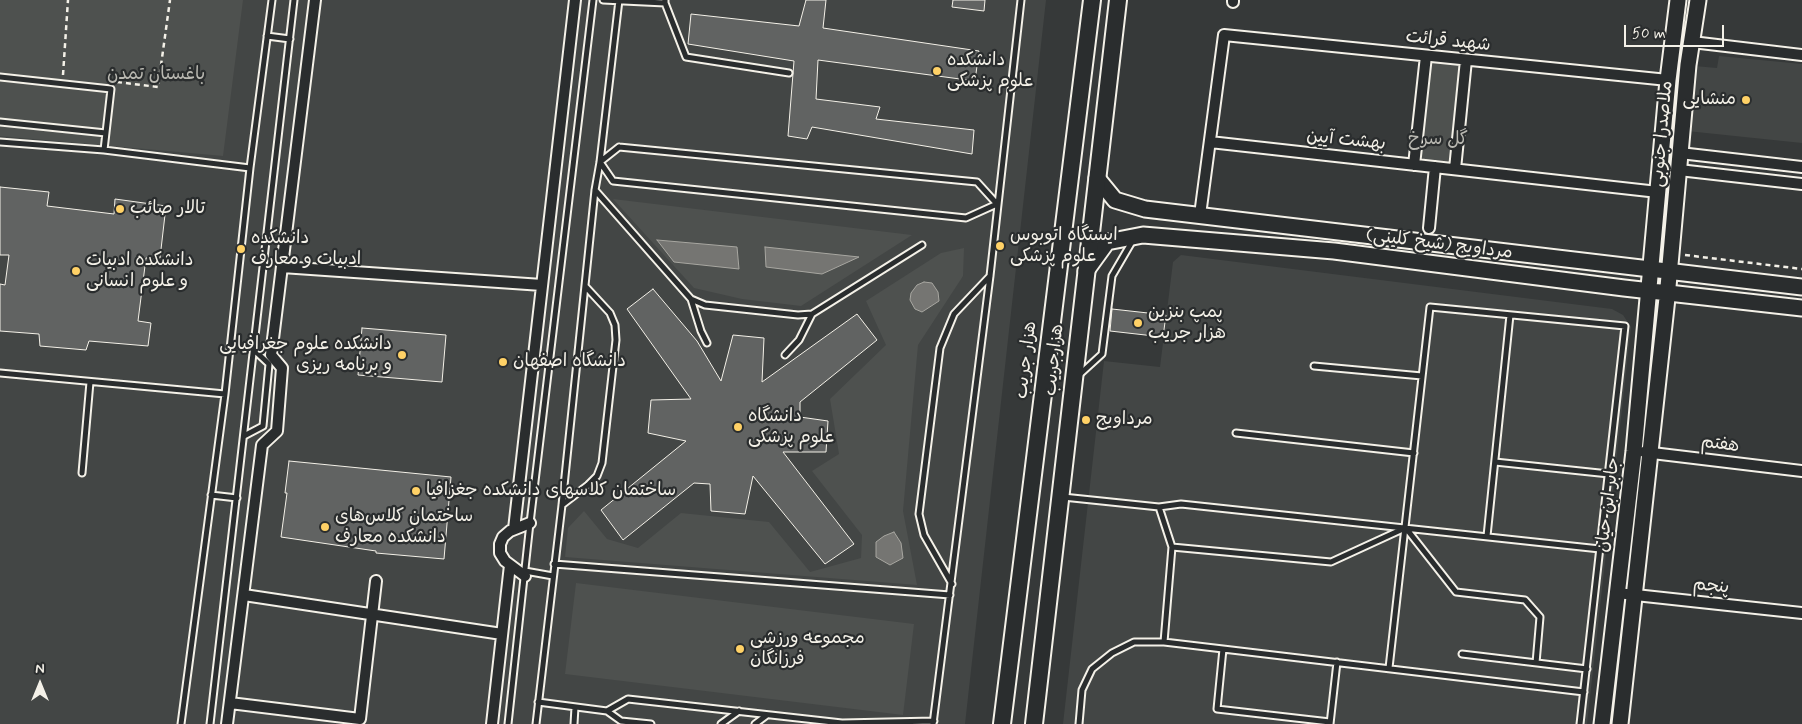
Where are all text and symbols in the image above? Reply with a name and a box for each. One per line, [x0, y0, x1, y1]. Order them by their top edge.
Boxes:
scale bar [1627, 15, 1727, 47]
text: 50 m [1632, 24, 1666, 44]
street label: شهید قرائت [1404, 27, 1492, 57]
place label: دانشکده علوم پزشکی [947, 50, 1033, 92]
park label: باغستان تمدن [107, 64, 205, 86]
marker: دانشکده علوم پزشکی [931, 65, 943, 77]
street label: ملاصدرا جنوبی [1648, 80, 1678, 188]
place label: منشایی [1683, 89, 1736, 111]
marker: منشایی [1740, 94, 1752, 106]
street label: بهشت آیین [1305, 126, 1387, 156]
park label: گل سرخ [1408, 129, 1468, 151]
place label: تالار صائب [130, 198, 205, 220]
marker: تالار صائب [114, 203, 126, 215]
place label: ایستگاه اتوبوس علوم پزشکی [1010, 225, 1118, 268]
street label: مرداویج (شیخ کلینی) [1364, 225, 1514, 265]
place label: دانشکده ادبیات و معارف [251, 228, 361, 270]
marker: ایستگاه اتوبوس علوم پزشکی [994, 240, 1006, 252]
marker: دانشکده ادبیات و معارف [235, 243, 247, 255]
place label: دانشکده ادبیات و علوم انسانی [86, 250, 193, 292]
marker: دانشکده ادبیات و علوم انسانی [70, 265, 82, 277]
place label: پمپ بنزین هزار جریب [1148, 302, 1226, 344]
marker: پمپ بنزین هزار جریب [1132, 317, 1144, 329]
street label: هزار جریب [1012, 320, 1042, 400]
street label: هزارجریب [1040, 323, 1070, 397]
place label: دانشکده علوم جغرافیایی و برنامه ریزی [219, 334, 392, 376]
marker: دانشکده علوم جغرافیایی و برنامه ریزی [396, 349, 408, 361]
place label: دانشگاه اصفهان [513, 351, 626, 373]
marker: دانشگاه اصفهان [497, 356, 509, 368]
place label: دانشگاه علوم پزشکی [748, 406, 834, 448]
place label: مرداویج [1096, 409, 1153, 431]
marker: مرداویج [1080, 414, 1092, 426]
marker: دانشگاه علوم پزشکی [732, 421, 744, 433]
street label: هفتم [1700, 432, 1740, 458]
street label: جابر ابن حیان [1592, 456, 1626, 554]
place label: ساختمان کلاسهای دانشکده جغزافیا [426, 480, 676, 502]
marker: ساختمان کلاسهای دانشکده جغزافیا [410, 485, 422, 497]
place label: ساختمان کلاس‌های دانشکده معارف [335, 506, 473, 548]
marker: ساختمان کلاس‌های دانشکده معارف [319, 521, 331, 533]
street label: پنجم [1692, 574, 1730, 600]
place label: مجموعه ورزشی فرزانگان [750, 628, 865, 670]
marker: مجموعه ورزشی فرزانگان [734, 643, 746, 655]
north arrow [15, 659, 65, 709]
text: N [35, 660, 45, 678]

